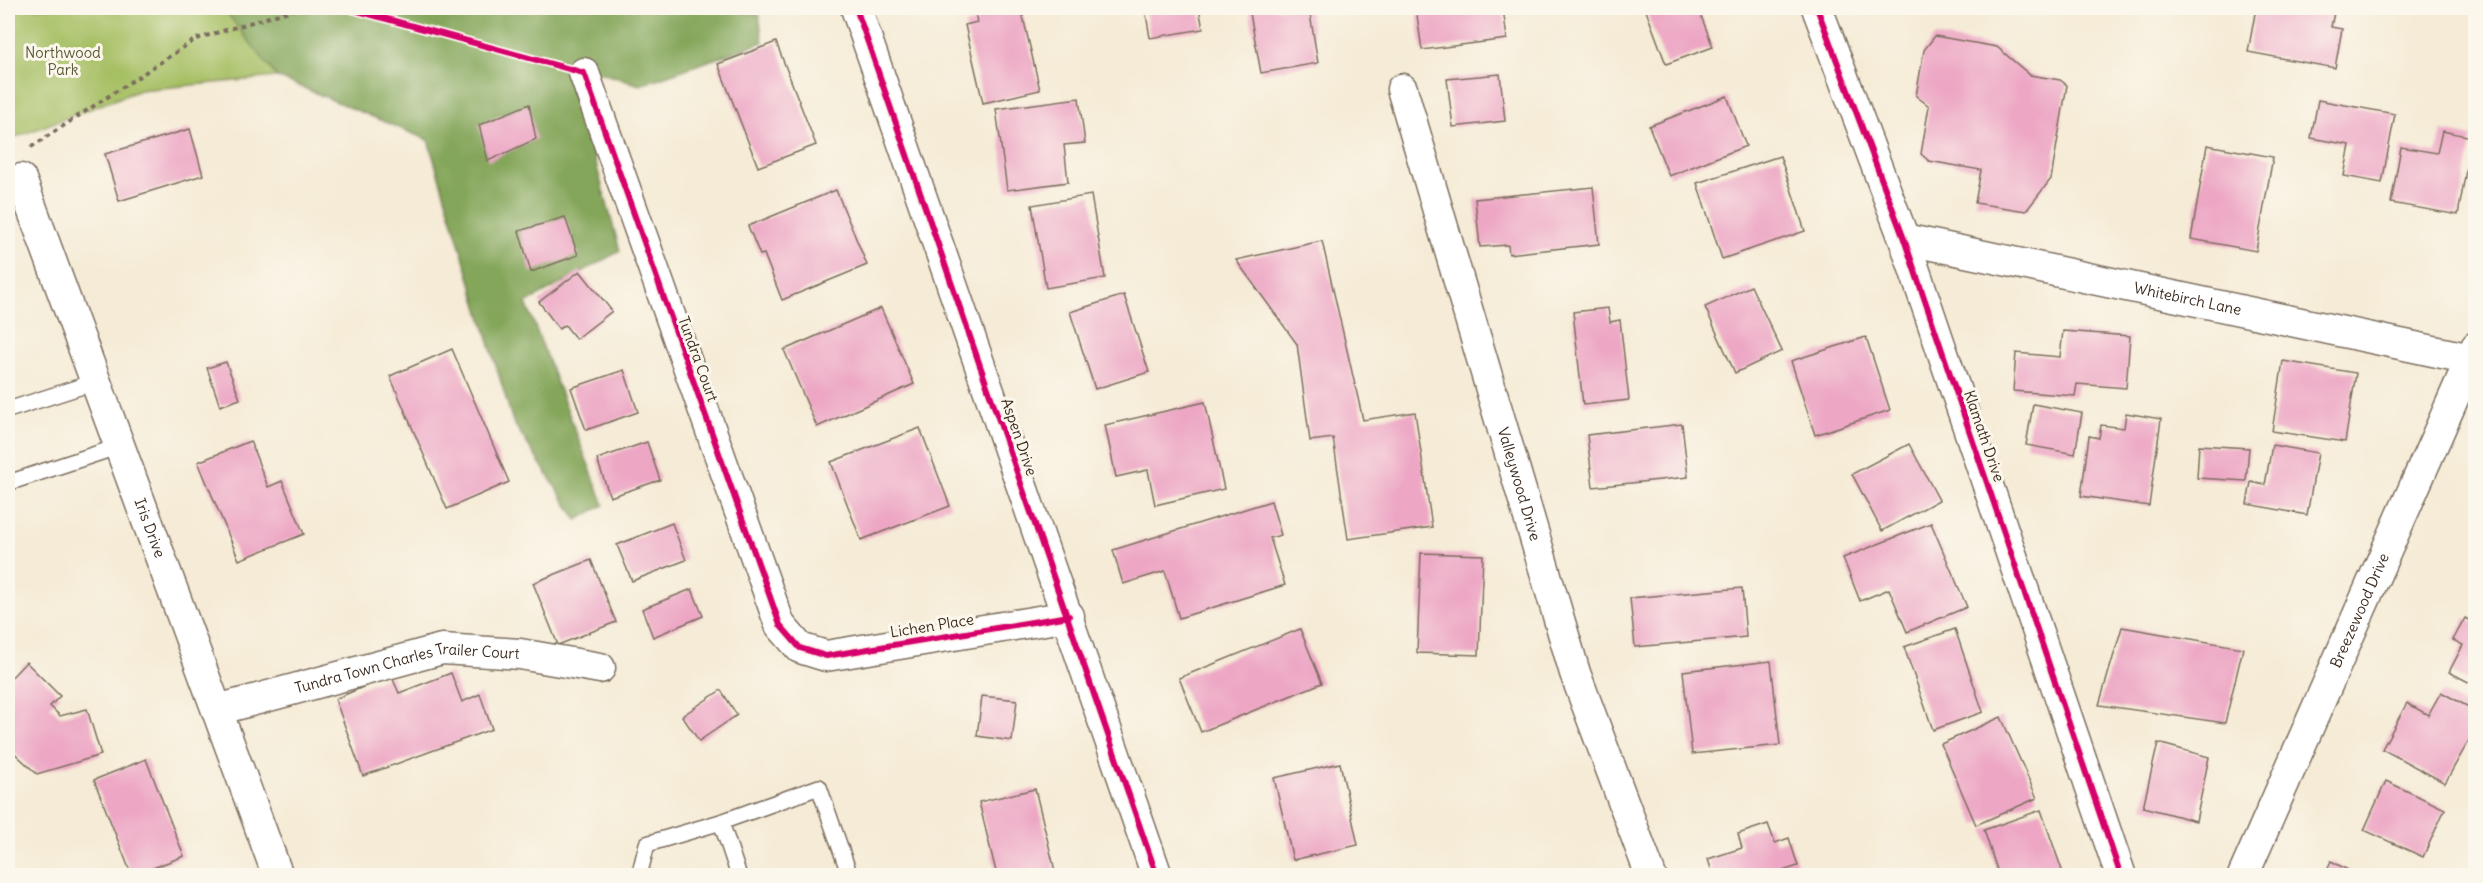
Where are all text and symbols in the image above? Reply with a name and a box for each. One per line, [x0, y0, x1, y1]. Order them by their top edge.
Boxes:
park label: Northwood Park [25, 43, 101, 79]
street label: Whitebirch Lane [2132, 278, 2243, 319]
street label: Tundra Court [674, 314, 723, 404]
street label: Klamath Drive [1960, 388, 2009, 484]
street label: Aspen Drive [997, 396, 1042, 478]
street label: Valleywood Drive [1494, 425, 1545, 543]
street label: Iris Drive [131, 496, 170, 560]
street label: Breezewood Drive [2326, 550, 2393, 671]
street label: Lichen Place [889, 610, 975, 641]
street label: Tundra Town Charles Trailer Court [293, 639, 520, 697]

